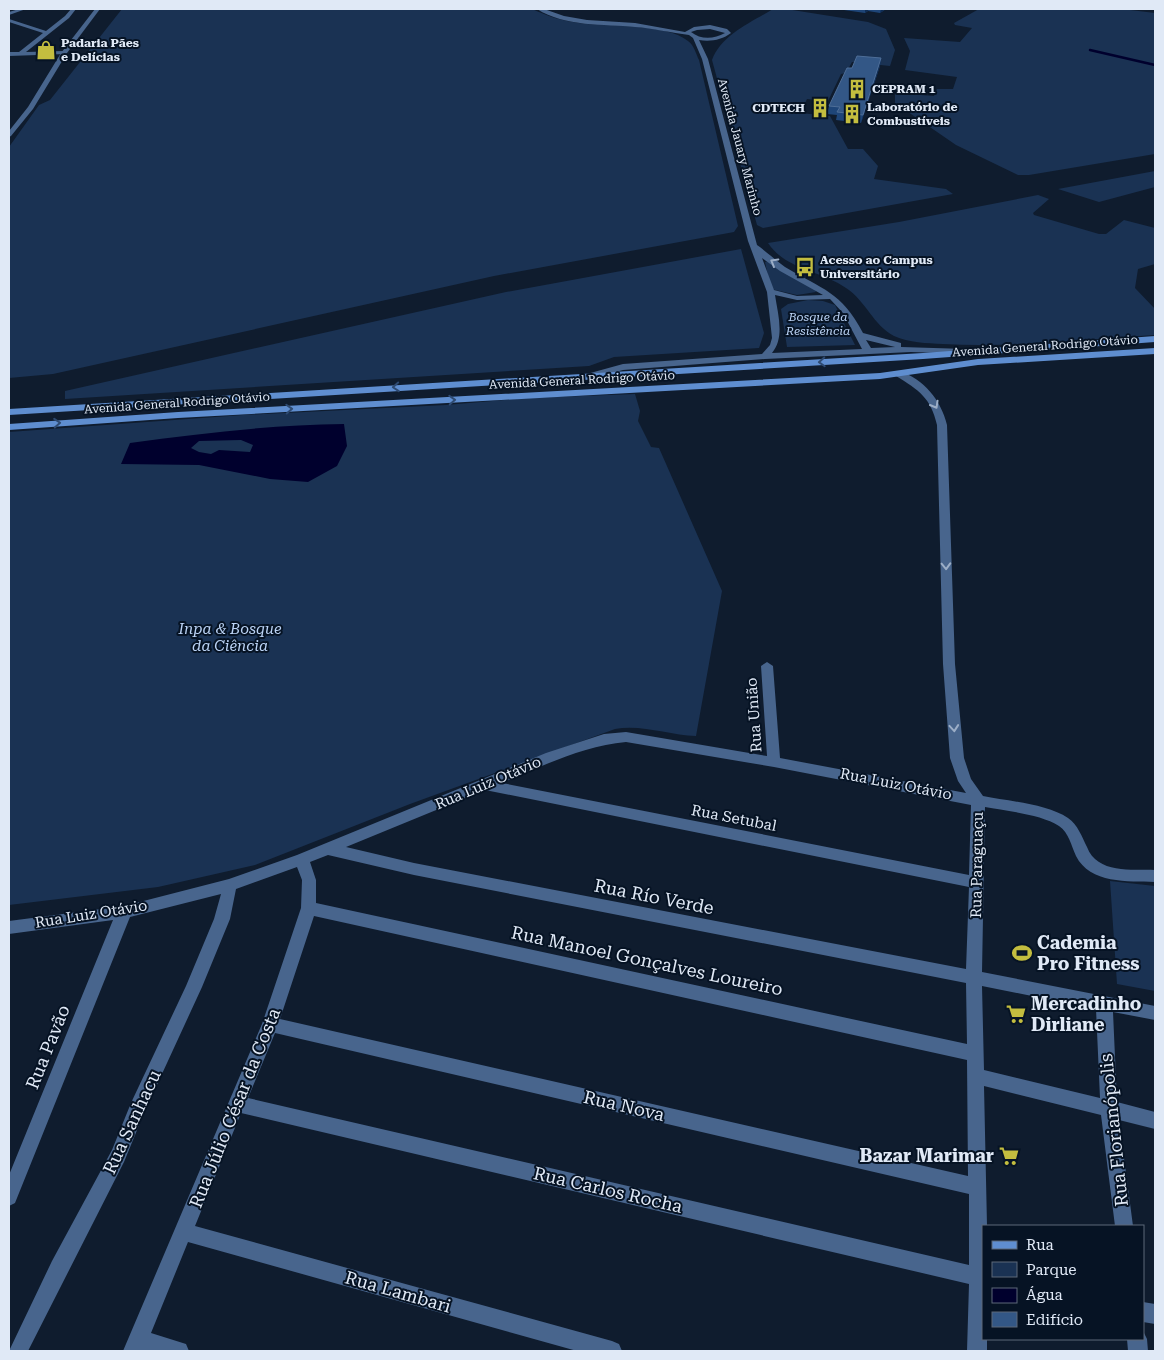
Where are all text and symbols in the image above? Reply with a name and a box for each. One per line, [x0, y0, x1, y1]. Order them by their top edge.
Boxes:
place label: Padaria Pães e Delícias [61, 36, 139, 64]
shop icon: Padaria Pães e Delícias [35, 39, 57, 61]
street label: Avenida Jauary Marinho [715, 77, 765, 217]
building icon: CEPRAM 1 [846, 78, 868, 100]
place label: CEPRAM 1 [872, 82, 936, 96]
building icon: CDTECH [809, 97, 831, 119]
place label: Laboratório de Combustíveis [867, 100, 958, 128]
place label: CDTECH [752, 101, 805, 115]
building icon: Laboratório de Combustíveis [841, 103, 863, 125]
place label: Acesso ao Campus Universitário [820, 253, 933, 281]
bus stop icon: Acesso ao Campus Universitário [794, 256, 816, 278]
one-way arrow [770, 259, 779, 269]
park label: Bosque da Resistência [785, 310, 850, 338]
street label: Avenida General Rodrigo Otávio [952, 333, 1138, 359]
one-way arrow [818, 356, 826, 367]
street label: Avenida General Rodrigo Otávio [489, 368, 675, 392]
one-way arrow [392, 382, 400, 393]
street label: Avenida General Rodrigo Otávio [84, 390, 270, 416]
one-way arrow [448, 394, 456, 405]
one-way arrow [929, 400, 939, 409]
one-way arrow [286, 403, 294, 414]
one-way arrow [54, 418, 62, 429]
one-way arrow [940, 562, 951, 570]
park label: Inpa & Bosque da Ciência [177, 620, 282, 655]
street label: Rua União [742, 677, 766, 753]
one-way arrow [948, 725, 959, 733]
street label: Rua Luiz Otávio [432, 753, 544, 813]
street label: Rua Luiz Otávio [839, 764, 953, 804]
street label: Rua Setubal [690, 801, 779, 835]
street label: Rua Paraguaçu [967, 811, 987, 918]
street label: Rua Río Verde [592, 875, 716, 918]
street label: Rua Luiz Otávio [33, 896, 149, 932]
street label: Rua Manoel Gonçalves Loureiro [509, 921, 785, 1000]
place label: Cademia Pro Fitness [1037, 932, 1140, 974]
sports icon: Cademia Pro Fitness [1011, 942, 1033, 964]
place label: Mercadinho Dirliane [1031, 993, 1142, 1035]
street label: Rua Pavão [21, 1002, 74, 1092]
supermarket icon: Mercadinho Dirliane [1005, 1003, 1027, 1025]
street label: Rua Júlio César da Costa [185, 1005, 284, 1211]
street label: Rua Florianópolis [1095, 1053, 1132, 1207]
street label: Rua Sanhacu [98, 1066, 165, 1177]
street label: Rua Nova [582, 1086, 667, 1125]
place label: Bazar Marimar [860, 1145, 994, 1166]
supermarket icon: Bazar Marimar [998, 1145, 1020, 1167]
street label: Rua Carlos Rocha [532, 1162, 685, 1217]
legend [982, 1225, 1144, 1340]
text: Rua [1026, 1236, 1054, 1254]
text: Parque [1026, 1261, 1077, 1279]
street label: Rua Lambari [343, 1266, 454, 1317]
text: Água [1026, 1286, 1063, 1304]
text: Edifício [1026, 1311, 1083, 1329]

